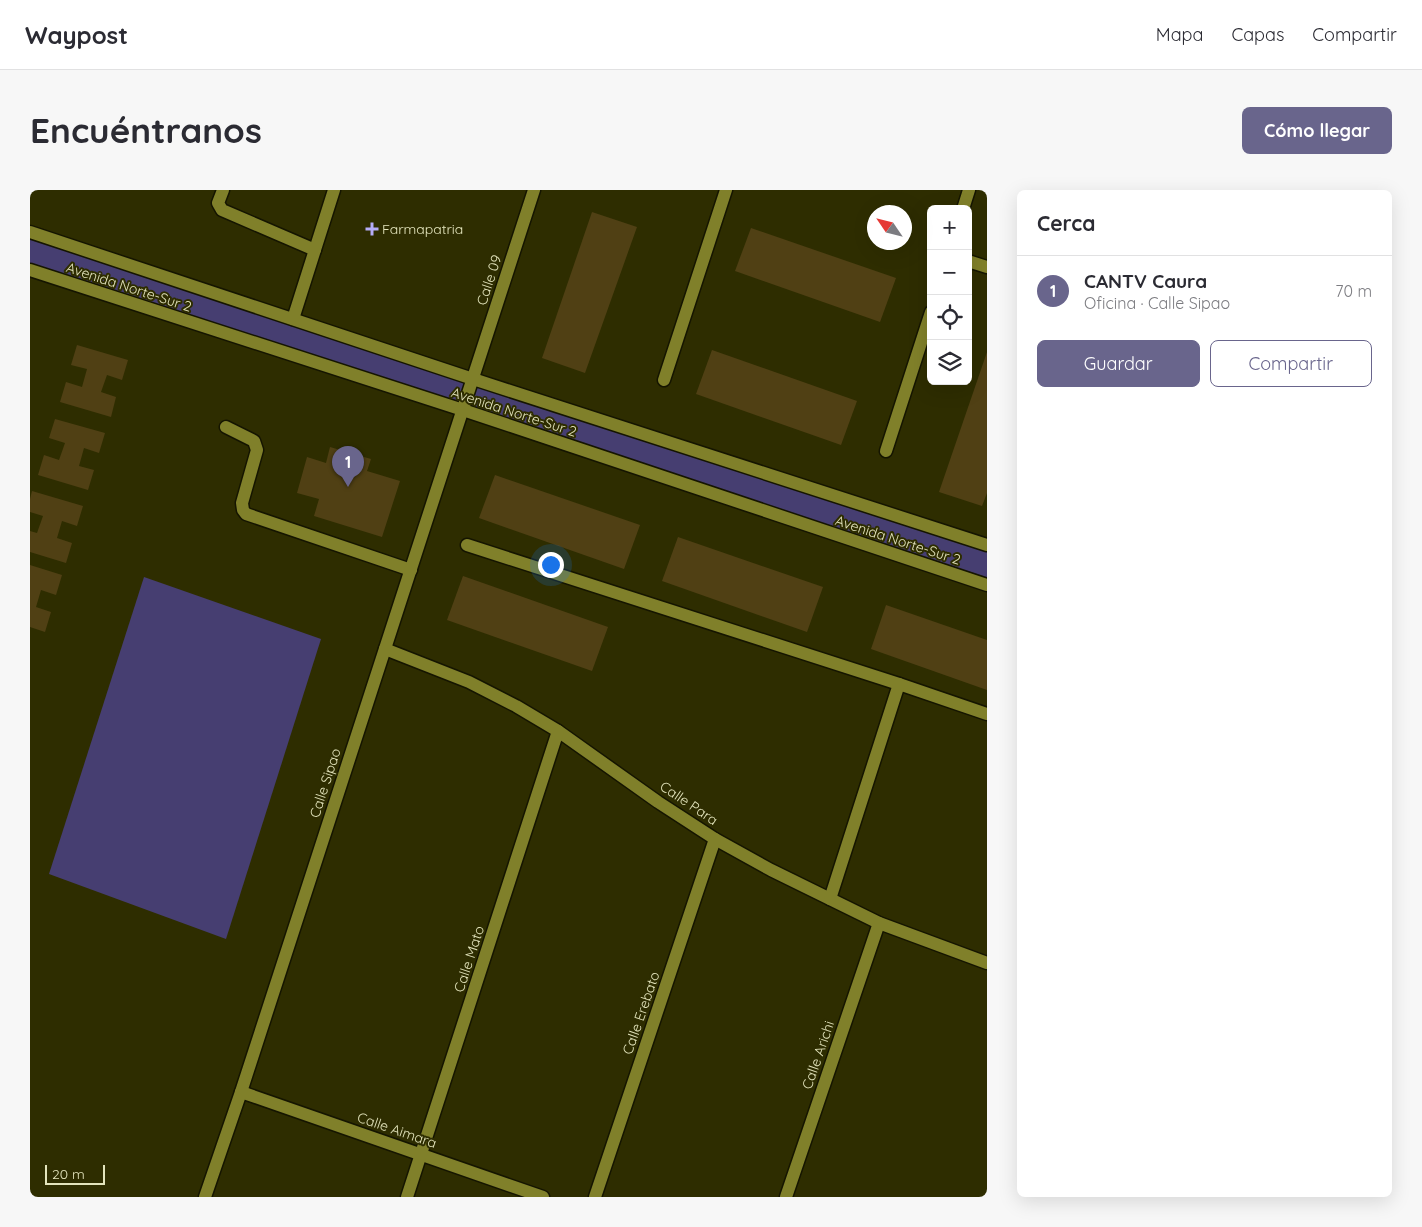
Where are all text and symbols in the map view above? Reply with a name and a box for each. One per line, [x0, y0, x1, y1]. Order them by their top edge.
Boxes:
text: Waypost [25, 20, 128, 50]
text: Mapa [1156, 23, 1203, 46]
text: Capas [1231, 23, 1284, 46]
text: Compartir [1312, 23, 1397, 46]
button: Cómo llegar [1242, 107, 1392, 154]
text: Encuéntranos [30, 108, 262, 152]
north arrow [867, 205, 912, 250]
map controls [927, 205, 972, 385]
button: + [927, 205, 972, 250]
text: Cerca [1037, 210, 1095, 236]
place label: Farmapatria [382, 220, 463, 238]
marker: Farmapatria [366, 223, 378, 235]
button: − [927, 250, 972, 295]
street label: Calle 09 [472, 252, 506, 307]
street label: Avenida Norte-Sur 2 [64, 258, 194, 316]
text: CANTV Caura [1084, 269, 1207, 293]
text: 1 [1050, 281, 1056, 301]
text: 70 m [1335, 281, 1372, 301]
text: Oficina · Calle Sipao [1084, 293, 1230, 313]
button: locate [927, 295, 972, 340]
button: layers [927, 340, 972, 385]
button: Guardar [1037, 340, 1200, 387]
button: Compartir [1210, 340, 1372, 387]
street label: Avenida Norte-Sur 2 [449, 383, 579, 441]
pin: 1 [332, 446, 364, 487]
street label: Avenida Norte-Sur 2 [833, 511, 963, 569]
your location [538, 552, 564, 578]
street label: Calle Sipao [305, 746, 345, 820]
street label: Calle Para [657, 777, 721, 829]
street label: Calle Mato [450, 923, 488, 995]
street label: Calle Erebato [618, 969, 664, 1057]
street label: Calle Arichi [798, 1018, 838, 1092]
street label: Calle Aimara [355, 1108, 439, 1152]
scale bar [45, 1162, 105, 1185]
text: 20 m [52, 1165, 85, 1183]

